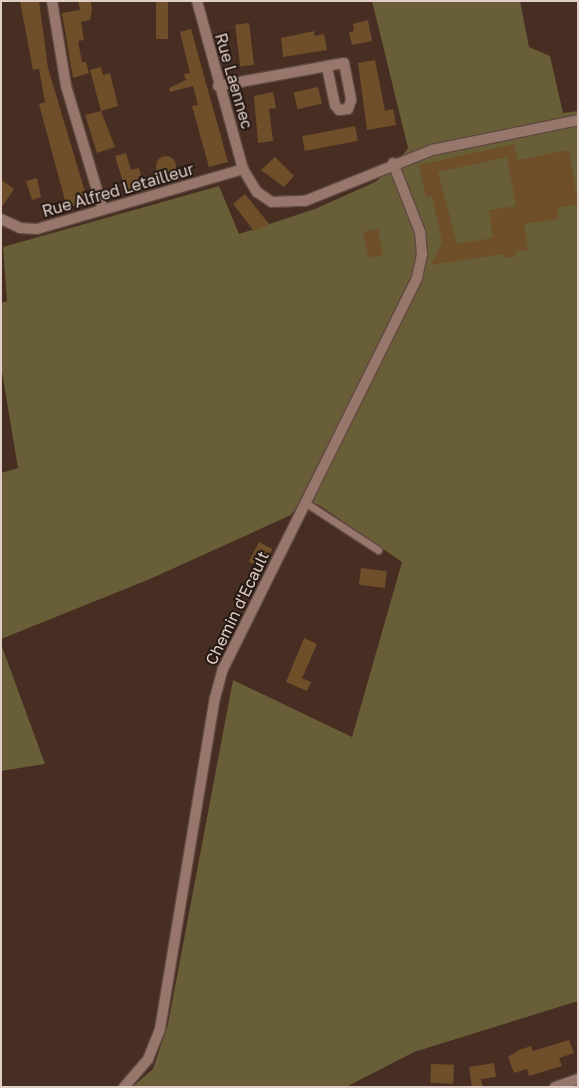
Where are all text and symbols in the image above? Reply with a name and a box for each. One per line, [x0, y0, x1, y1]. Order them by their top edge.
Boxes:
street label: Rue Laennec [211, 31, 257, 131]
street label: Rue Alfred Letailleur [40, 159, 196, 221]
street label: Chemin d'Ecault [201, 548, 273, 668]

